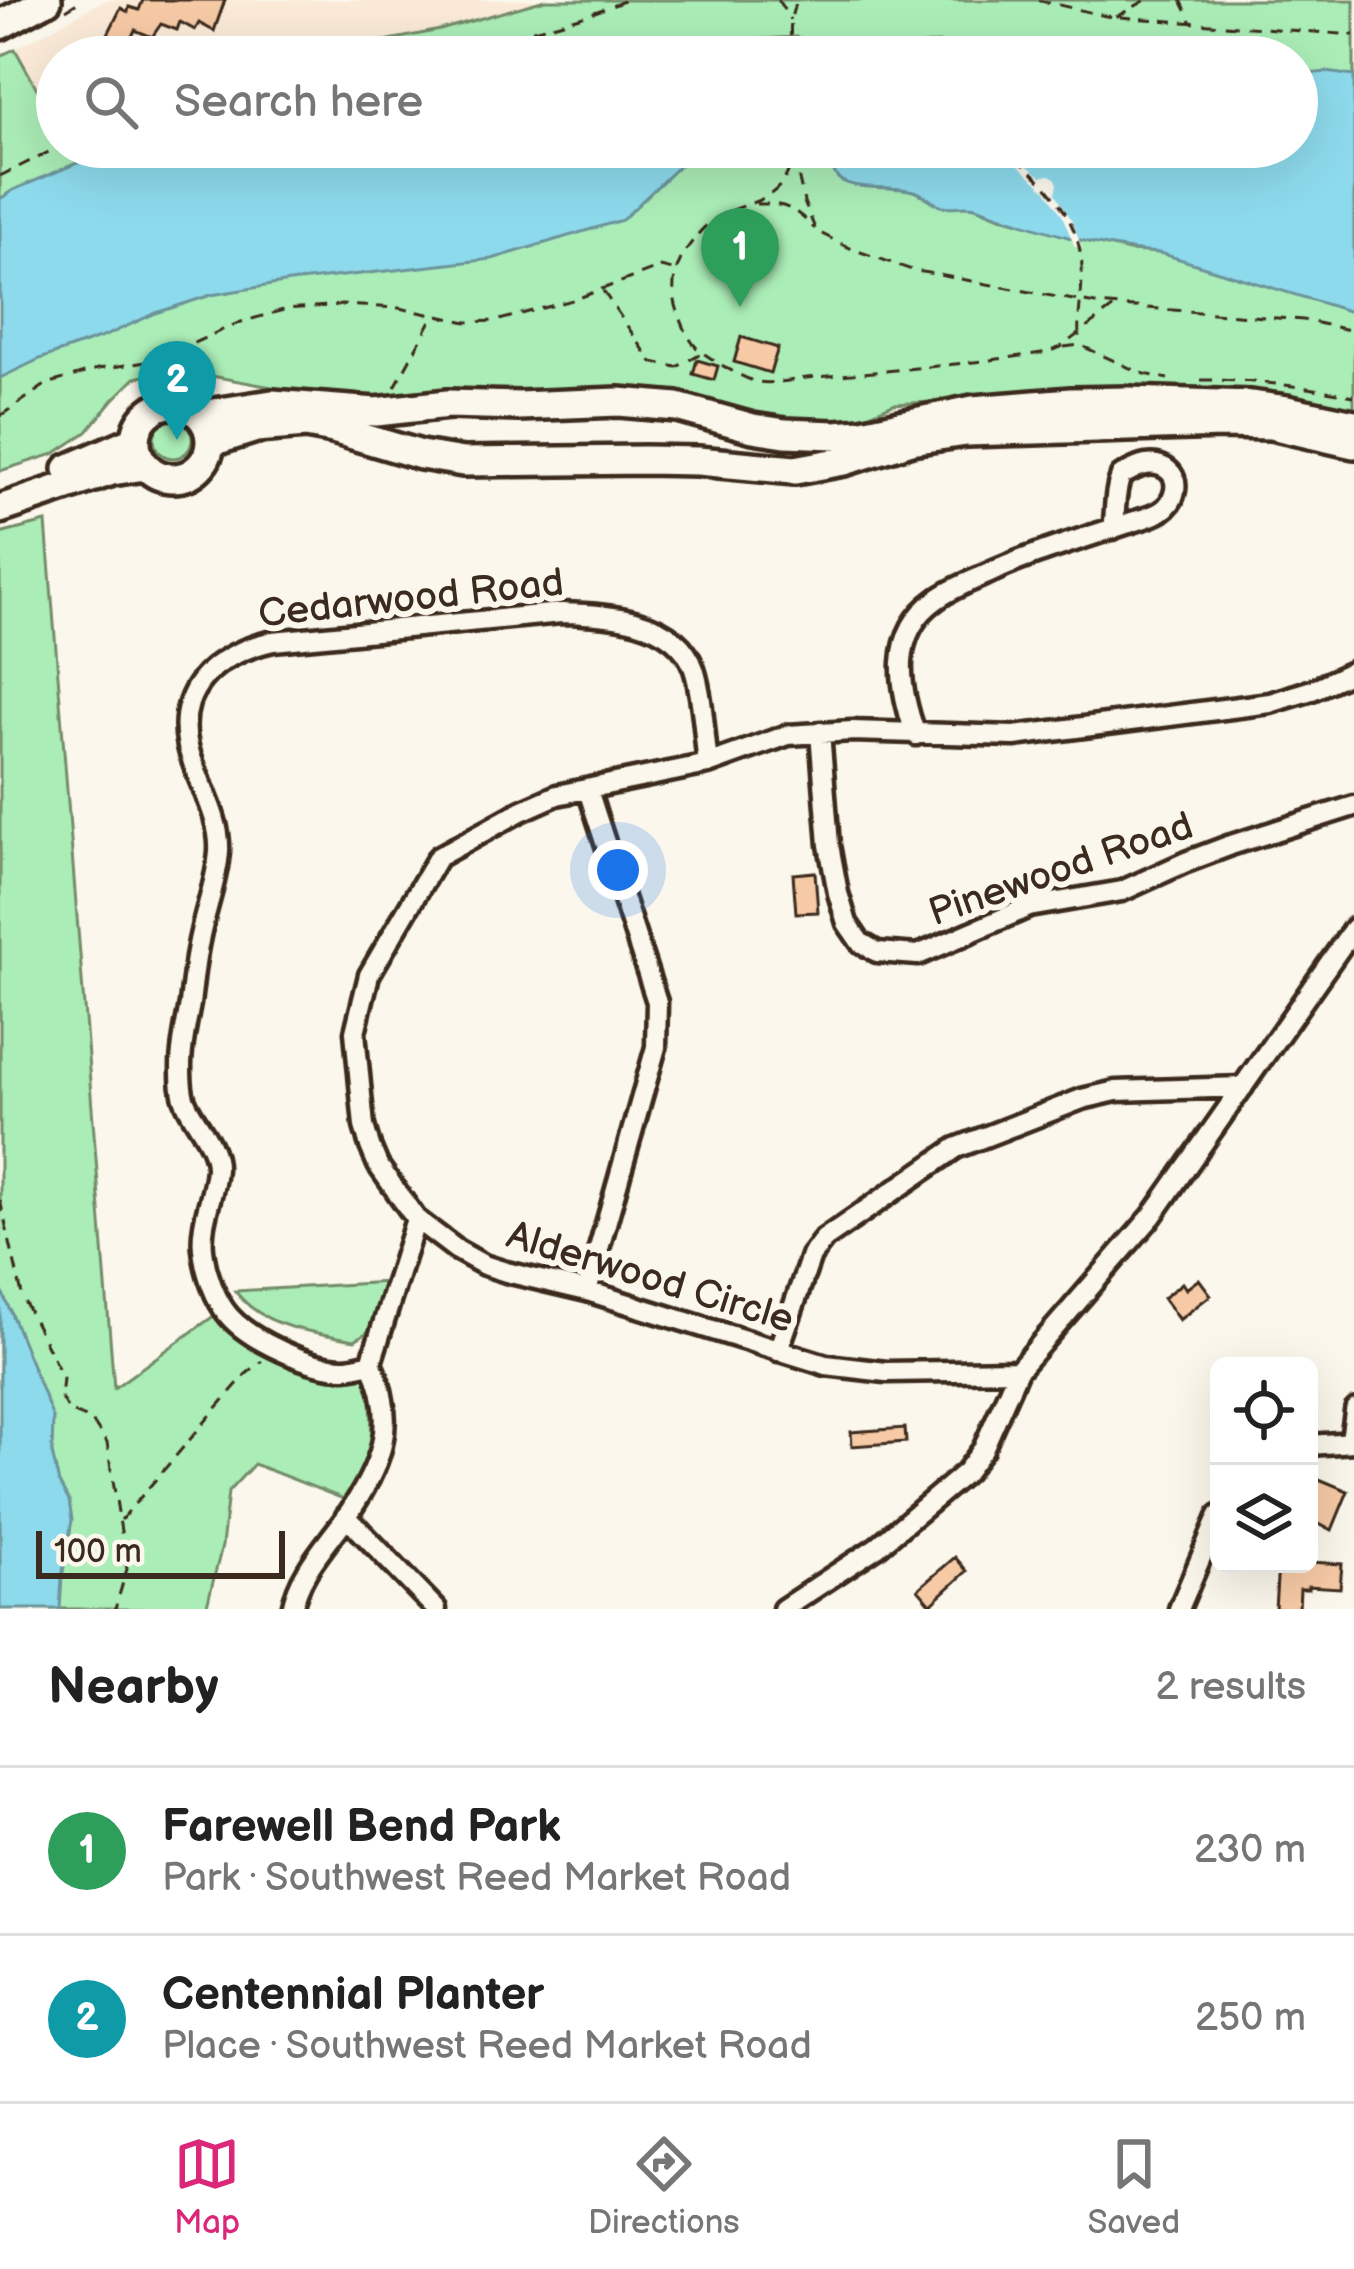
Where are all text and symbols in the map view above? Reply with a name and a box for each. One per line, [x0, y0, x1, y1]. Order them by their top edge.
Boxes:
search box [36, 36, 1318, 168]
icon: search [78, 69, 144, 135]
text: Search here [174, 75, 423, 130]
pin: 1 [701, 208, 779, 307]
pin: 2 [138, 341, 216, 440]
street label: Cedarwood Road [256, 560, 566, 638]
street label: Pinewood Road [923, 803, 1199, 937]
your location [588, 840, 648, 900]
street label: Alderwood Circle [501, 1212, 799, 1344]
map controls [1210, 1357, 1318, 1573]
button: locate [1210, 1357, 1318, 1465]
button: layers [1210, 1465, 1318, 1573]
scale bar [36, 1525, 285, 1578]
text: 100 m [54, 1532, 142, 1572]
text: Nearby [48, 1657, 219, 1718]
text: 2 results [1155, 1664, 1306, 1711]
text: Farewell Bend Park [162, 1800, 561, 1855]
text: 1 [79, 1827, 95, 1874]
text: 230 m [1194, 1827, 1306, 1874]
text: Park · Southwest Reed Market Road [162, 1855, 791, 1902]
text: Centennial Planter [162, 1968, 544, 2023]
text: 2 [75, 1995, 99, 2042]
text: 250 m [1195, 1995, 1306, 2042]
text: Place · Southwest Reed Market Road [162, 2023, 812, 2070]
tab: Map [174, 2131, 240, 2243]
tab: Directions [588, 2131, 740, 2243]
tab: Saved [1087, 2131, 1180, 2243]

